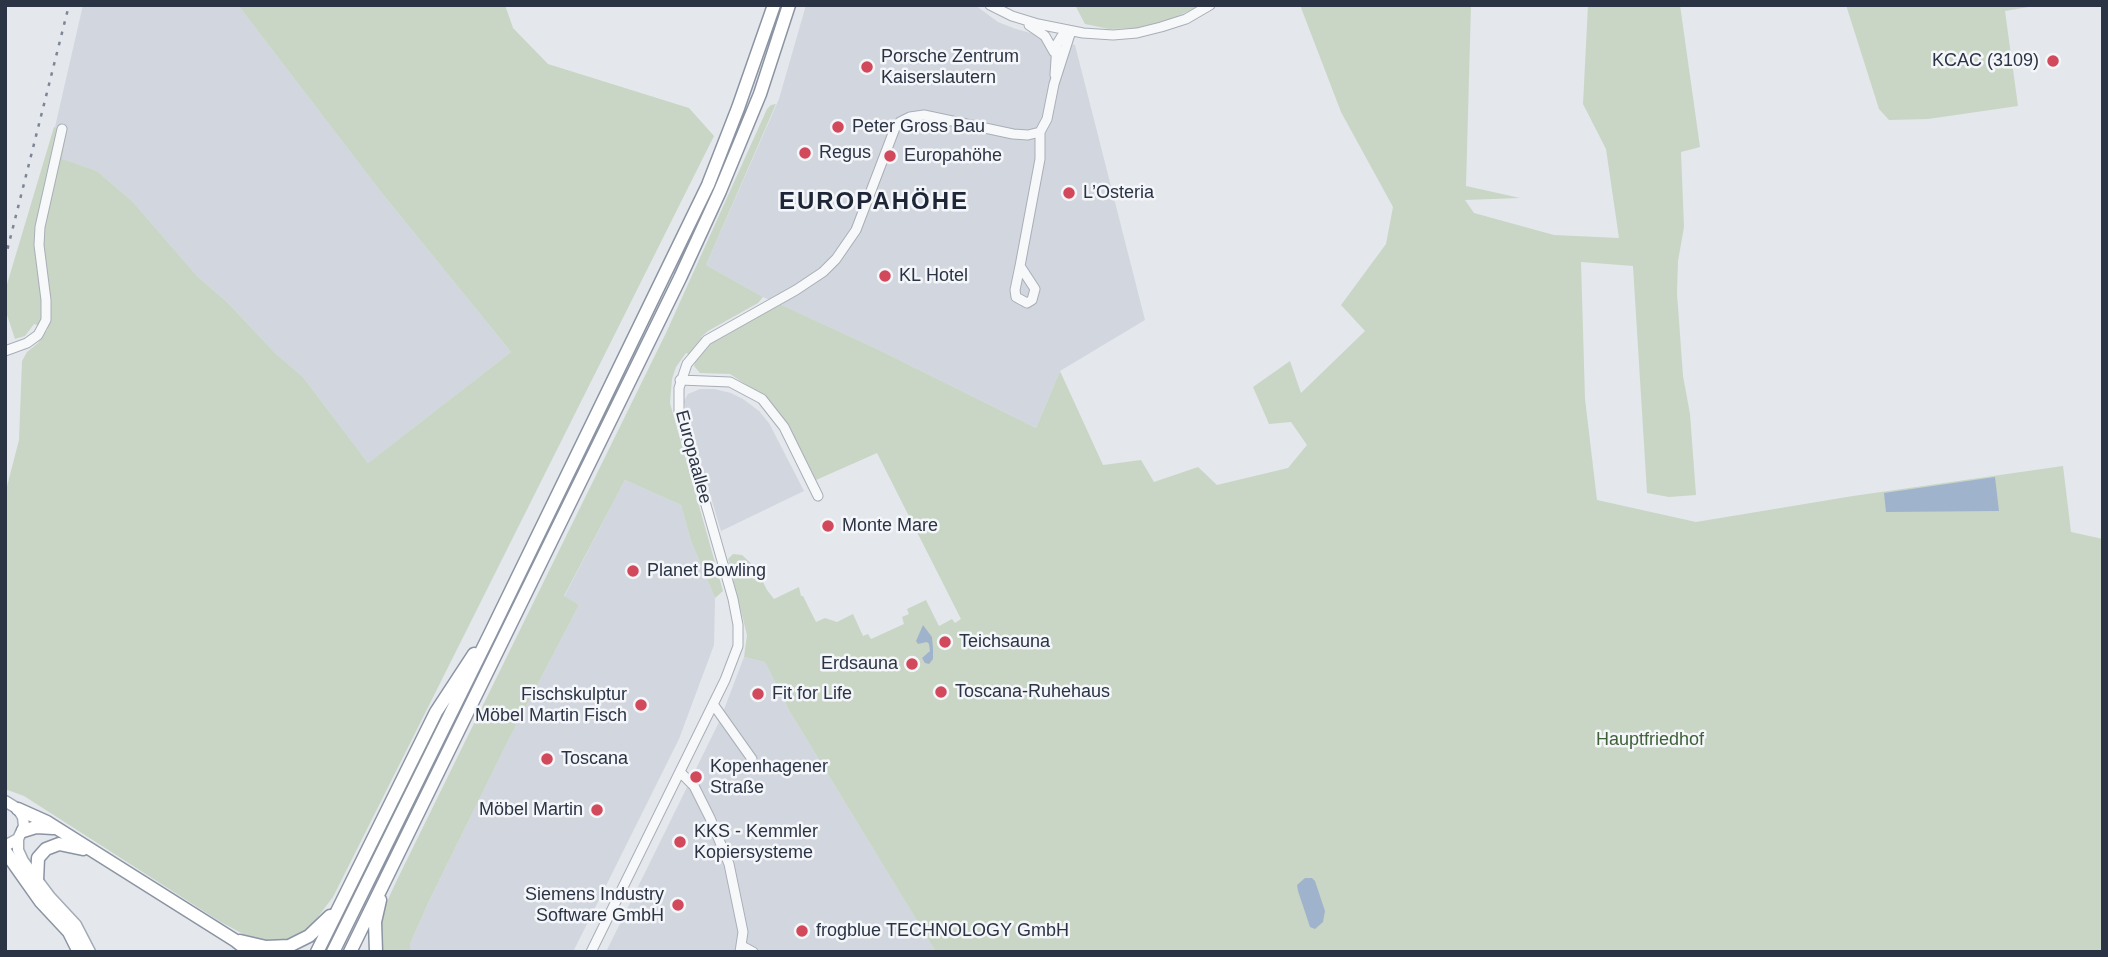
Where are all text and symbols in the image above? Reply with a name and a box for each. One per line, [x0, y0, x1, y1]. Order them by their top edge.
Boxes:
place label: Porsche Zentrum Kaiserslautern [881, 46, 1019, 88]
place label: KCAC (3109) [1932, 50, 2039, 72]
marker: KCAC (3109) [2045, 53, 2061, 69]
marker: Porsche Zentrum Kaiserslautern [859, 59, 875, 75]
place label: Peter Gross Bau [852, 116, 985, 138]
marker: Peter Gross Bau [830, 119, 846, 135]
place label: Regus [819, 142, 871, 164]
marker: Regus [797, 145, 813, 161]
place label: Europahöhe [904, 145, 1002, 167]
marker: Europahöhe [882, 148, 898, 164]
place label: L’Osteria [1083, 182, 1154, 204]
marker: L’Osteria [1061, 185, 1077, 201]
district label: EUROPAHÖHE [780, 188, 968, 216]
place label: KL Hotel [899, 265, 968, 287]
marker: KL Hotel [877, 268, 893, 284]
street label: Europaallee [670, 408, 716, 506]
place label: Monte Mare [842, 515, 938, 537]
marker: Monte Mare [820, 518, 836, 534]
place label: Planet Bowling [647, 560, 766, 582]
marker: Planet Bowling [625, 563, 641, 579]
place label: Teichsauna [959, 631, 1050, 653]
marker: Teichsauna [937, 634, 953, 650]
place label: Erdsauna [821, 653, 898, 675]
marker: Erdsauna [904, 656, 920, 672]
place label: Toscana-Ruhehaus [955, 681, 1110, 703]
place label: Fit for Life [772, 683, 852, 705]
place label: Fischskulptur Möbel Martin Fisch [475, 684, 627, 726]
marker: Toscana-Ruhehaus [933, 684, 949, 700]
marker: Fit for Life [750, 686, 766, 702]
marker: Fischskulptur Möbel Martin Fisch [633, 697, 649, 713]
park label: Hauptfriedhof [1596, 729, 1704, 751]
place label: Toscana [561, 748, 628, 770]
marker: Toscana [539, 751, 555, 767]
place label: Kopenhagener Straße [710, 756, 828, 798]
marker: Kopenhagener Straße [688, 769, 704, 785]
place label: Möbel Martin [479, 799, 583, 821]
marker: Möbel Martin [589, 802, 605, 818]
place label: KKS - Kemmler Kopiersysteme [694, 821, 818, 864]
marker: KKS - Kemmler Kopiersysteme [672, 834, 688, 850]
place label: Siemens Industry Software GmbH [525, 884, 664, 926]
marker: Siemens Industry Software GmbH [670, 897, 686, 913]
place label: frogblue TECHNOLOGY GmbH [816, 920, 1069, 942]
marker: frogblue TECHNOLOGY GmbH [794, 923, 810, 939]

